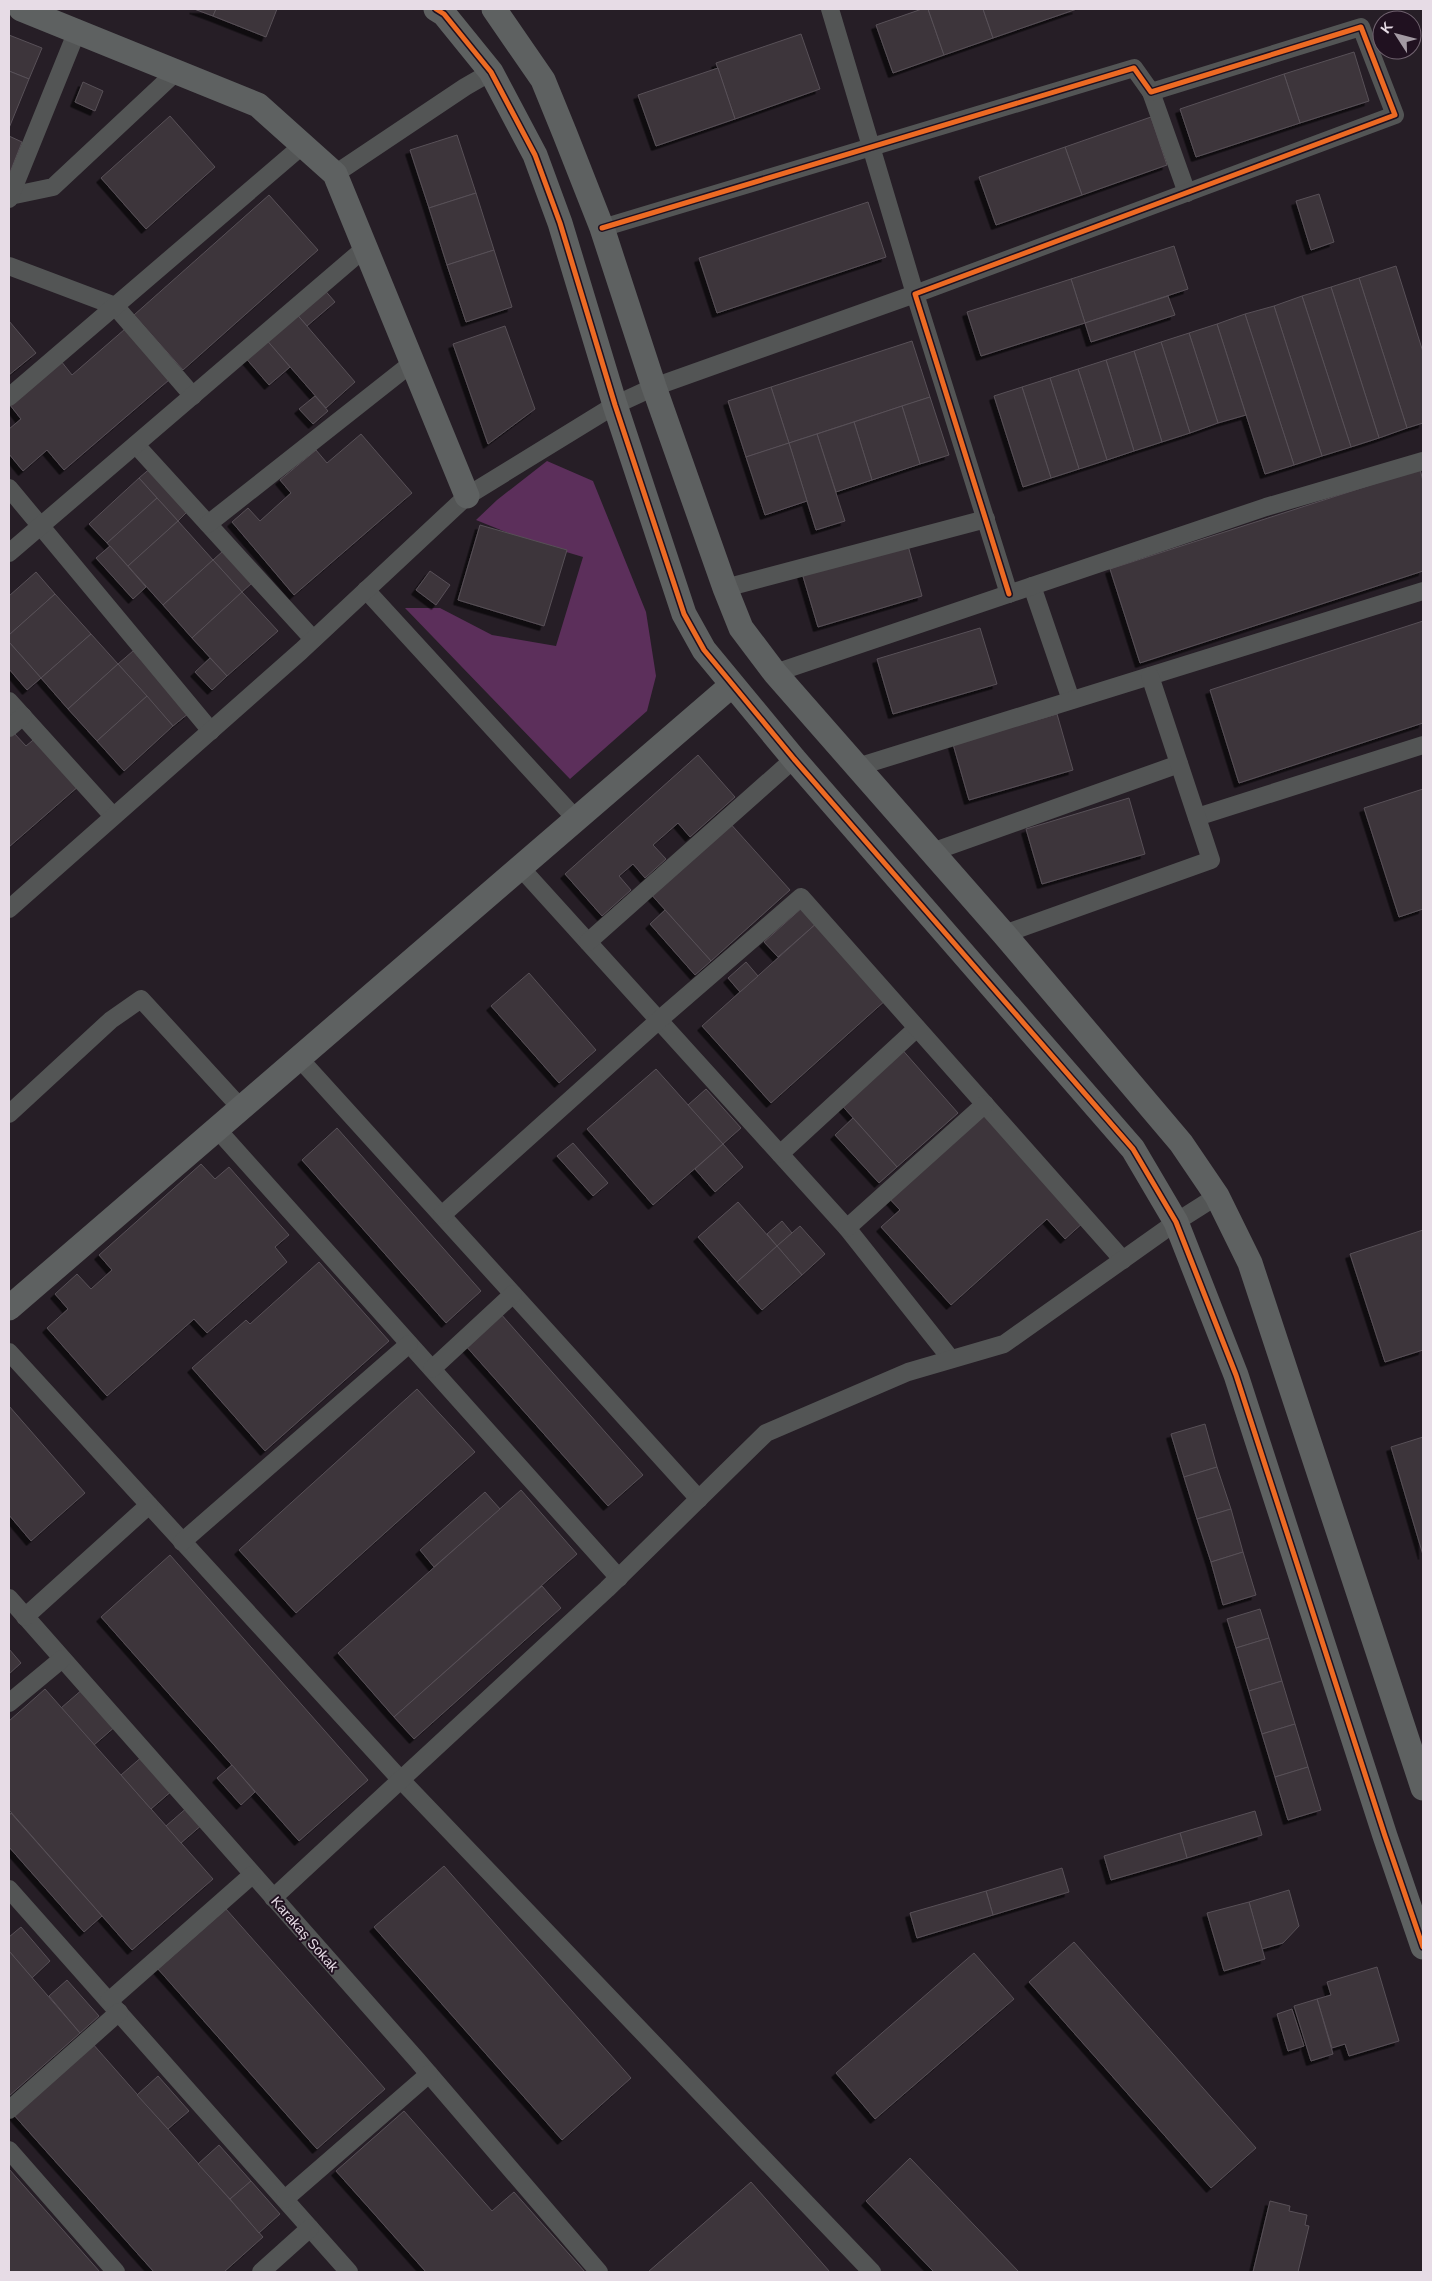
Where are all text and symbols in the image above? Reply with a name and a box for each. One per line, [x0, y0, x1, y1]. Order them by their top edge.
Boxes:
north arrow [1372, 10, 1422, 60]
text: K [1377, 19, 1396, 36]
street label: Karakaş Sokak [268, 1893, 343, 1976]

